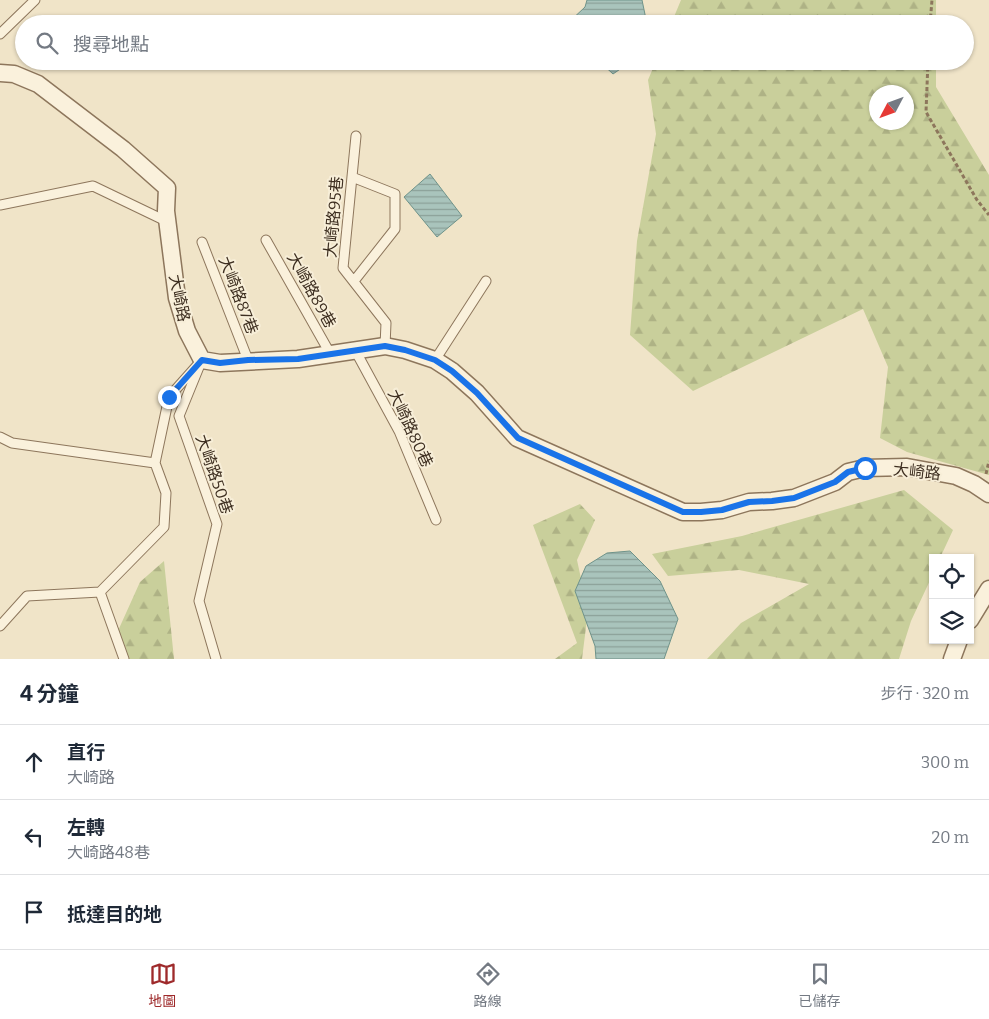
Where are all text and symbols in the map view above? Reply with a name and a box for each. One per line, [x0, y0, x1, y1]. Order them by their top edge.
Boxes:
search box [15, 15, 974, 70]
icon: search [33, 29, 61, 57]
text: 搜尋地點 [73, 33, 149, 56]
north arrow [869, 85, 914, 130]
street label: 大崎路95巷 [320, 175, 347, 259]
street label: 大崎路89巷 [283, 249, 340, 331]
street label: 大崎路87巷 [215, 254, 262, 337]
street label: 大崎路 [165, 273, 194, 324]
route end [158, 386, 181, 409]
street label: 大崎路80巷 [384, 386, 437, 470]
street label: 大崎路50巷 [192, 432, 237, 516]
route start [854, 457, 877, 480]
street label: 大崎路 [892, 460, 942, 483]
map controls [929, 554, 974, 644]
button: locate [929, 554, 974, 599]
button: layers [929, 599, 974, 644]
text: 4 分鐘 [20, 681, 79, 707]
text: 步行 · 320 m [881, 684, 969, 703]
text: 直行 [67, 741, 105, 764]
icon: ahead [20, 748, 48, 776]
text: 300 m [921, 753, 969, 772]
text: 大崎路 [67, 768, 115, 787]
text: 左轉 [67, 816, 105, 839]
icon: left [20, 823, 48, 851]
text: 20 m [932, 828, 969, 847]
text: 大崎路48巷 [67, 843, 150, 862]
icon: arrive [20, 898, 48, 926]
text: 抵達目的地 [67, 903, 162, 926]
tab: 地圖 [149, 960, 177, 1010]
tab: 路線 [474, 960, 502, 1010]
tab: 已儲存 [799, 960, 841, 1010]

